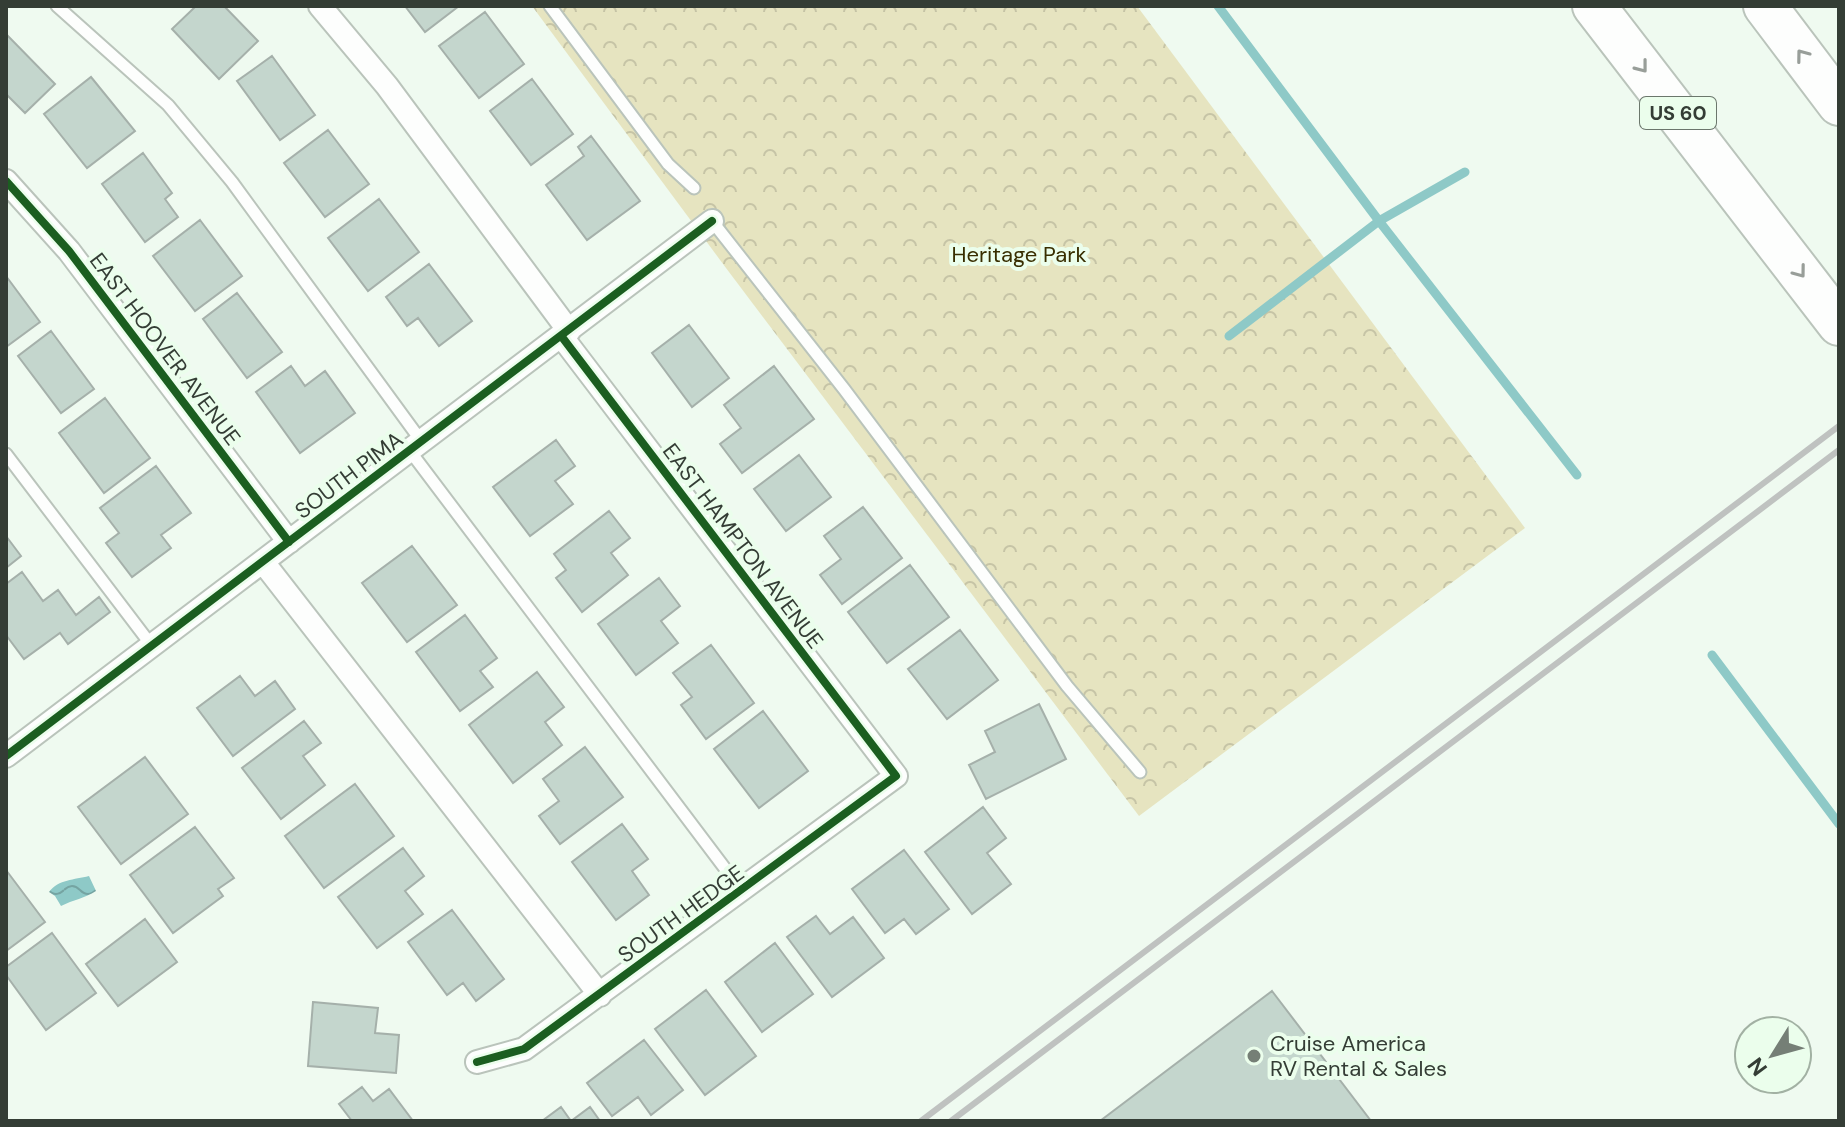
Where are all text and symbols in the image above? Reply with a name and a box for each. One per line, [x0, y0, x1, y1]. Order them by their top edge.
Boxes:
one-way arrow [1797, 49, 1811, 64]
one-way arrow [1632, 59, 1646, 73]
road number: US 60 [1640, 97, 1716, 129]
park label: Heritage Park [951, 240, 1087, 269]
street label: EAST HOOVER AVENUE [83, 247, 247, 451]
one-way arrow [1791, 263, 1805, 278]
street label: SOUTH PIMA [289, 425, 409, 525]
street label: EAST HAMPTON AVENUE [656, 438, 830, 654]
street label: SOUTH HEDGE [612, 858, 750, 970]
north arrow [1733, 1015, 1813, 1095]
place label: Cruise America RV Rental & Sales [1270, 1029, 1447, 1083]
marker: Cruise America RV Rental & Sales [1245, 1047, 1263, 1065]
text: N [1741, 1052, 1774, 1082]

